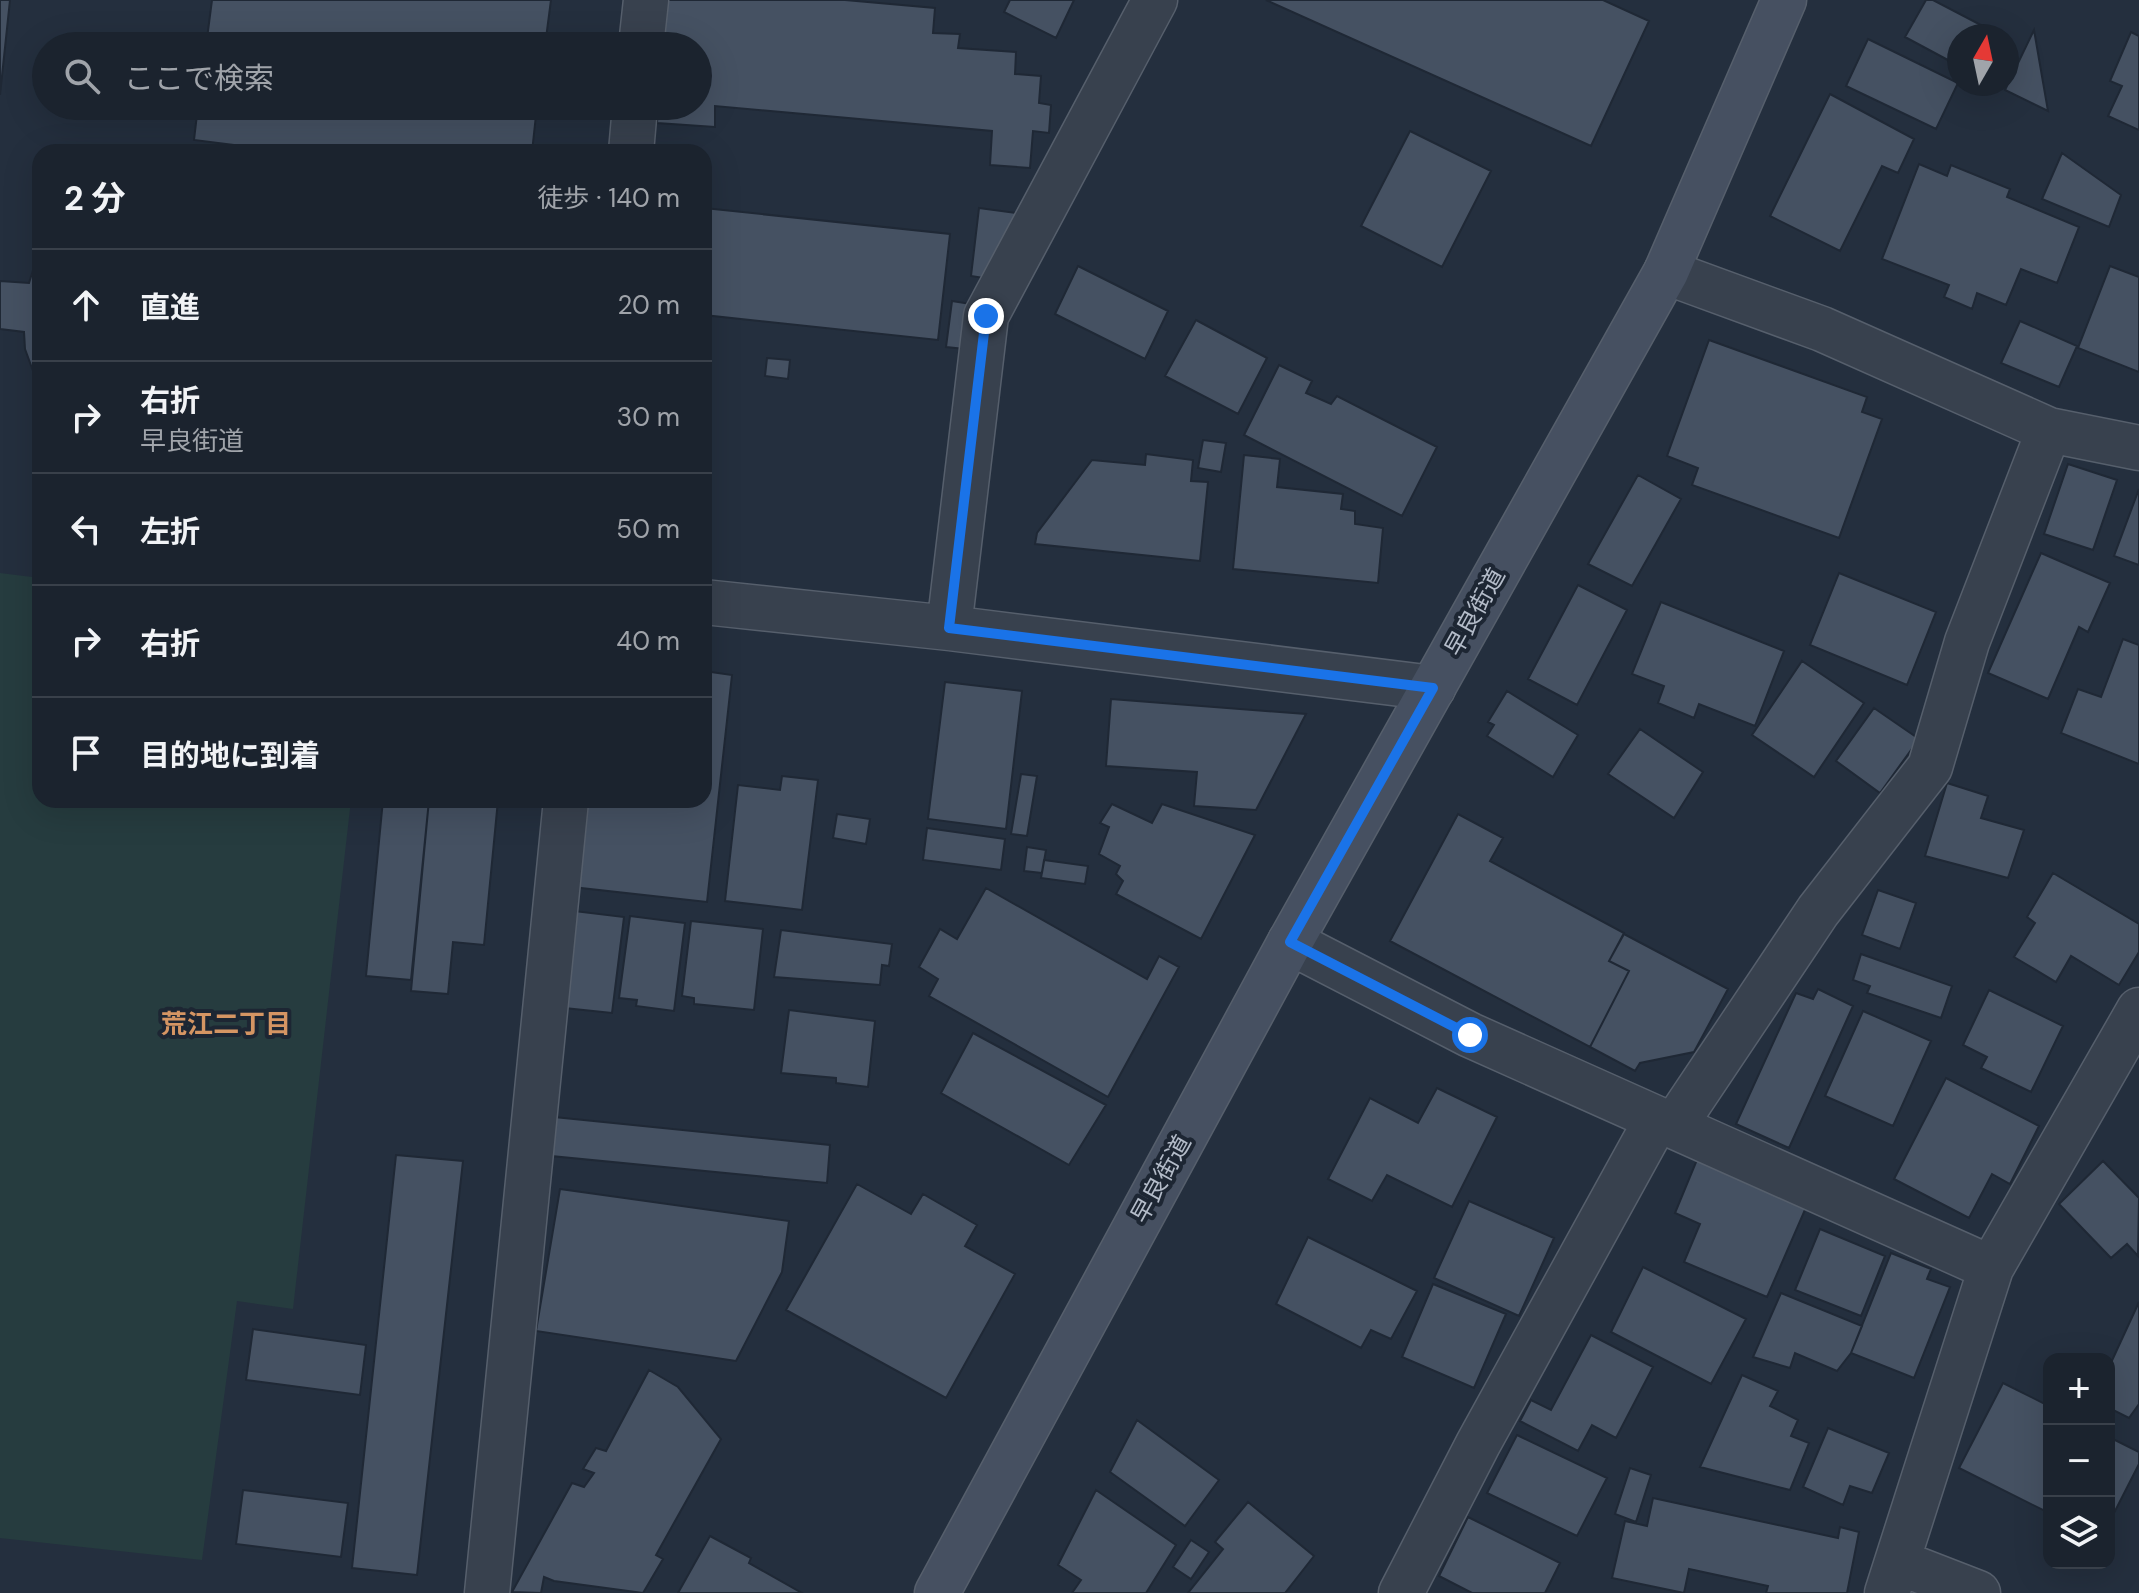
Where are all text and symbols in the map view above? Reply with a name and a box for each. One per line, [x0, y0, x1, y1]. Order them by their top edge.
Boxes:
north arrow [1947, 24, 2019, 96]
search box [32, 32, 712, 120]
icon: search [60, 54, 104, 98]
text: ここで検索 [124, 59, 274, 98]
text: 2 分 [64, 176, 126, 221]
text: 徒歩 · 140 m [537, 181, 680, 215]
icon: ahead [64, 283, 108, 327]
text: 直進 [140, 288, 200, 327]
text: 20 m [617, 288, 680, 322]
route end [968, 298, 1004, 334]
text: 右折 [140, 381, 200, 420]
icon: right [64, 395, 108, 439]
text: 30 m [617, 400, 680, 434]
text: 早良街道 [140, 424, 244, 458]
icon: left [64, 507, 108, 551]
text: 左折 [140, 512, 200, 551]
text: 50 m [616, 512, 680, 546]
street label: 早良街道 [1438, 562, 1511, 661]
icon: right [64, 619, 108, 663]
text: 右折 [140, 624, 200, 663]
text: 40 m [616, 624, 680, 658]
icon: arrive [64, 731, 108, 775]
text: 目的地に到着 [140, 736, 320, 775]
district label: 荒江二丁目 [161, 1007, 291, 1041]
route start [1452, 1017, 1488, 1053]
street label: 早良街道 [1124, 1129, 1197, 1228]
map controls [2043, 1353, 2115, 1569]
button: + [2043, 1353, 2115, 1425]
button: − [2043, 1425, 2115, 1497]
button: layers [2043, 1497, 2115, 1569]

